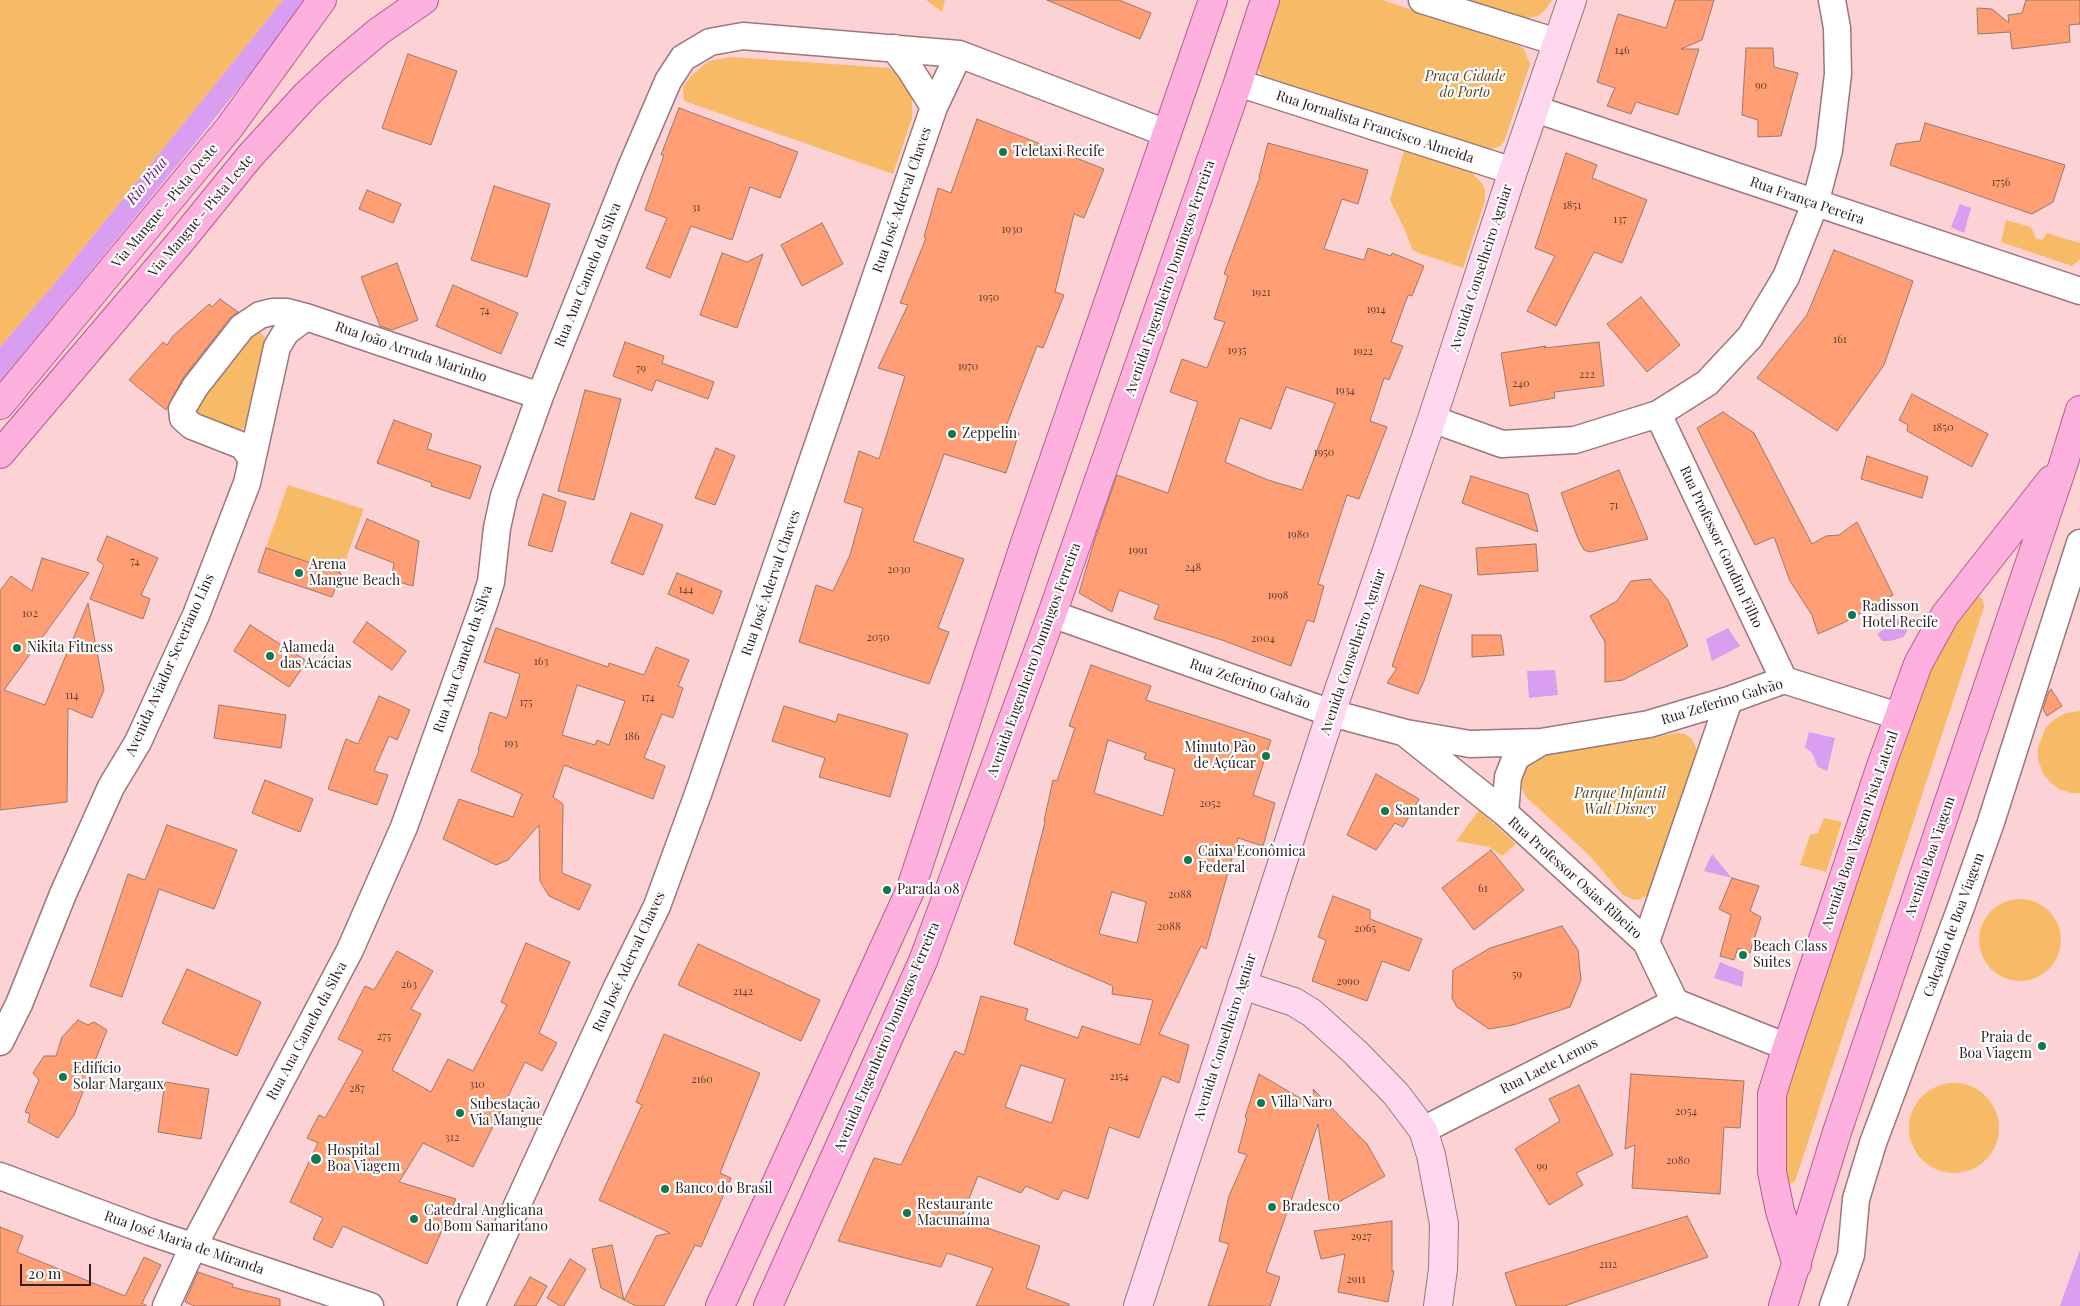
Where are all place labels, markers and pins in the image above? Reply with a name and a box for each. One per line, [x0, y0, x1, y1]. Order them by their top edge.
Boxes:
place label: Teletaxi Recife [1013, 144, 1104, 160]
marker: Teletaxi Recife [997, 146, 1009, 158]
place label: Zeppelin [962, 426, 1017, 442]
marker: Zeppelin [946, 428, 958, 440]
place label: Arena Mangue Beach [309, 557, 400, 590]
marker: Arena Mangue Beach [293, 567, 305, 579]
place label: Radisson Hotel Recife [1862, 599, 1938, 632]
marker: Radisson Hotel Recife [1846, 609, 1858, 621]
place label: Nikita Fitness [27, 640, 113, 656]
place label: Alameda das Acácias [280, 640, 352, 672]
marker: Nikita Fitness [11, 642, 23, 654]
marker: Alameda das Acácias [264, 650, 276, 662]
place label: Minuto Pão de Açúcar [1184, 740, 1256, 772]
marker: Minuto Pão de Açúcar [1260, 750, 1272, 762]
place label: Santander [1395, 803, 1460, 819]
marker: Santander [1379, 805, 1391, 817]
place label: Caixa Econômica Federal [1198, 844, 1306, 876]
marker: Caixa Econômica Federal [1182, 854, 1194, 866]
place label: Parada 08 [897, 882, 960, 898]
marker: Parada 08 [881, 884, 893, 896]
place label: Beach Class Suites [1753, 939, 1827, 972]
marker: Beach Class Suites [1737, 949, 1749, 961]
place label: Praia de Boa Viagem [1959, 1030, 2032, 1062]
marker: Praia de Boa Viagem [2036, 1040, 2048, 1052]
place label: Edifício Solar Margaux [73, 1061, 164, 1094]
marker: Edifício Solar Margaux [57, 1071, 69, 1083]
place label: Villa Naro [1271, 1095, 1332, 1111]
place label: Subestação Via Mangue [470, 1097, 543, 1130]
marker: Villa Naro [1255, 1097, 1267, 1109]
marker: Subestação Via Mangue [454, 1107, 466, 1119]
place label: Hospital Boa Viagem [327, 1143, 400, 1176]
marker: Hospital Boa Viagem [309, 1152, 323, 1166]
place label: Banco do Brasil [675, 1181, 773, 1197]
marker: Banco do Brasil [659, 1183, 671, 1195]
place label: Restaurante Macunaíma [917, 1197, 993, 1230]
place label: Bradesco [1282, 1199, 1340, 1215]
marker: Bradesco [1266, 1201, 1278, 1213]
place label: Catedral Anglicana do Bom Samaritano [424, 1203, 548, 1236]
marker: Restaurante Macunaíma [901, 1207, 913, 1219]
marker: Catedral Anglicana do Bom Samaritano [408, 1213, 420, 1225]

